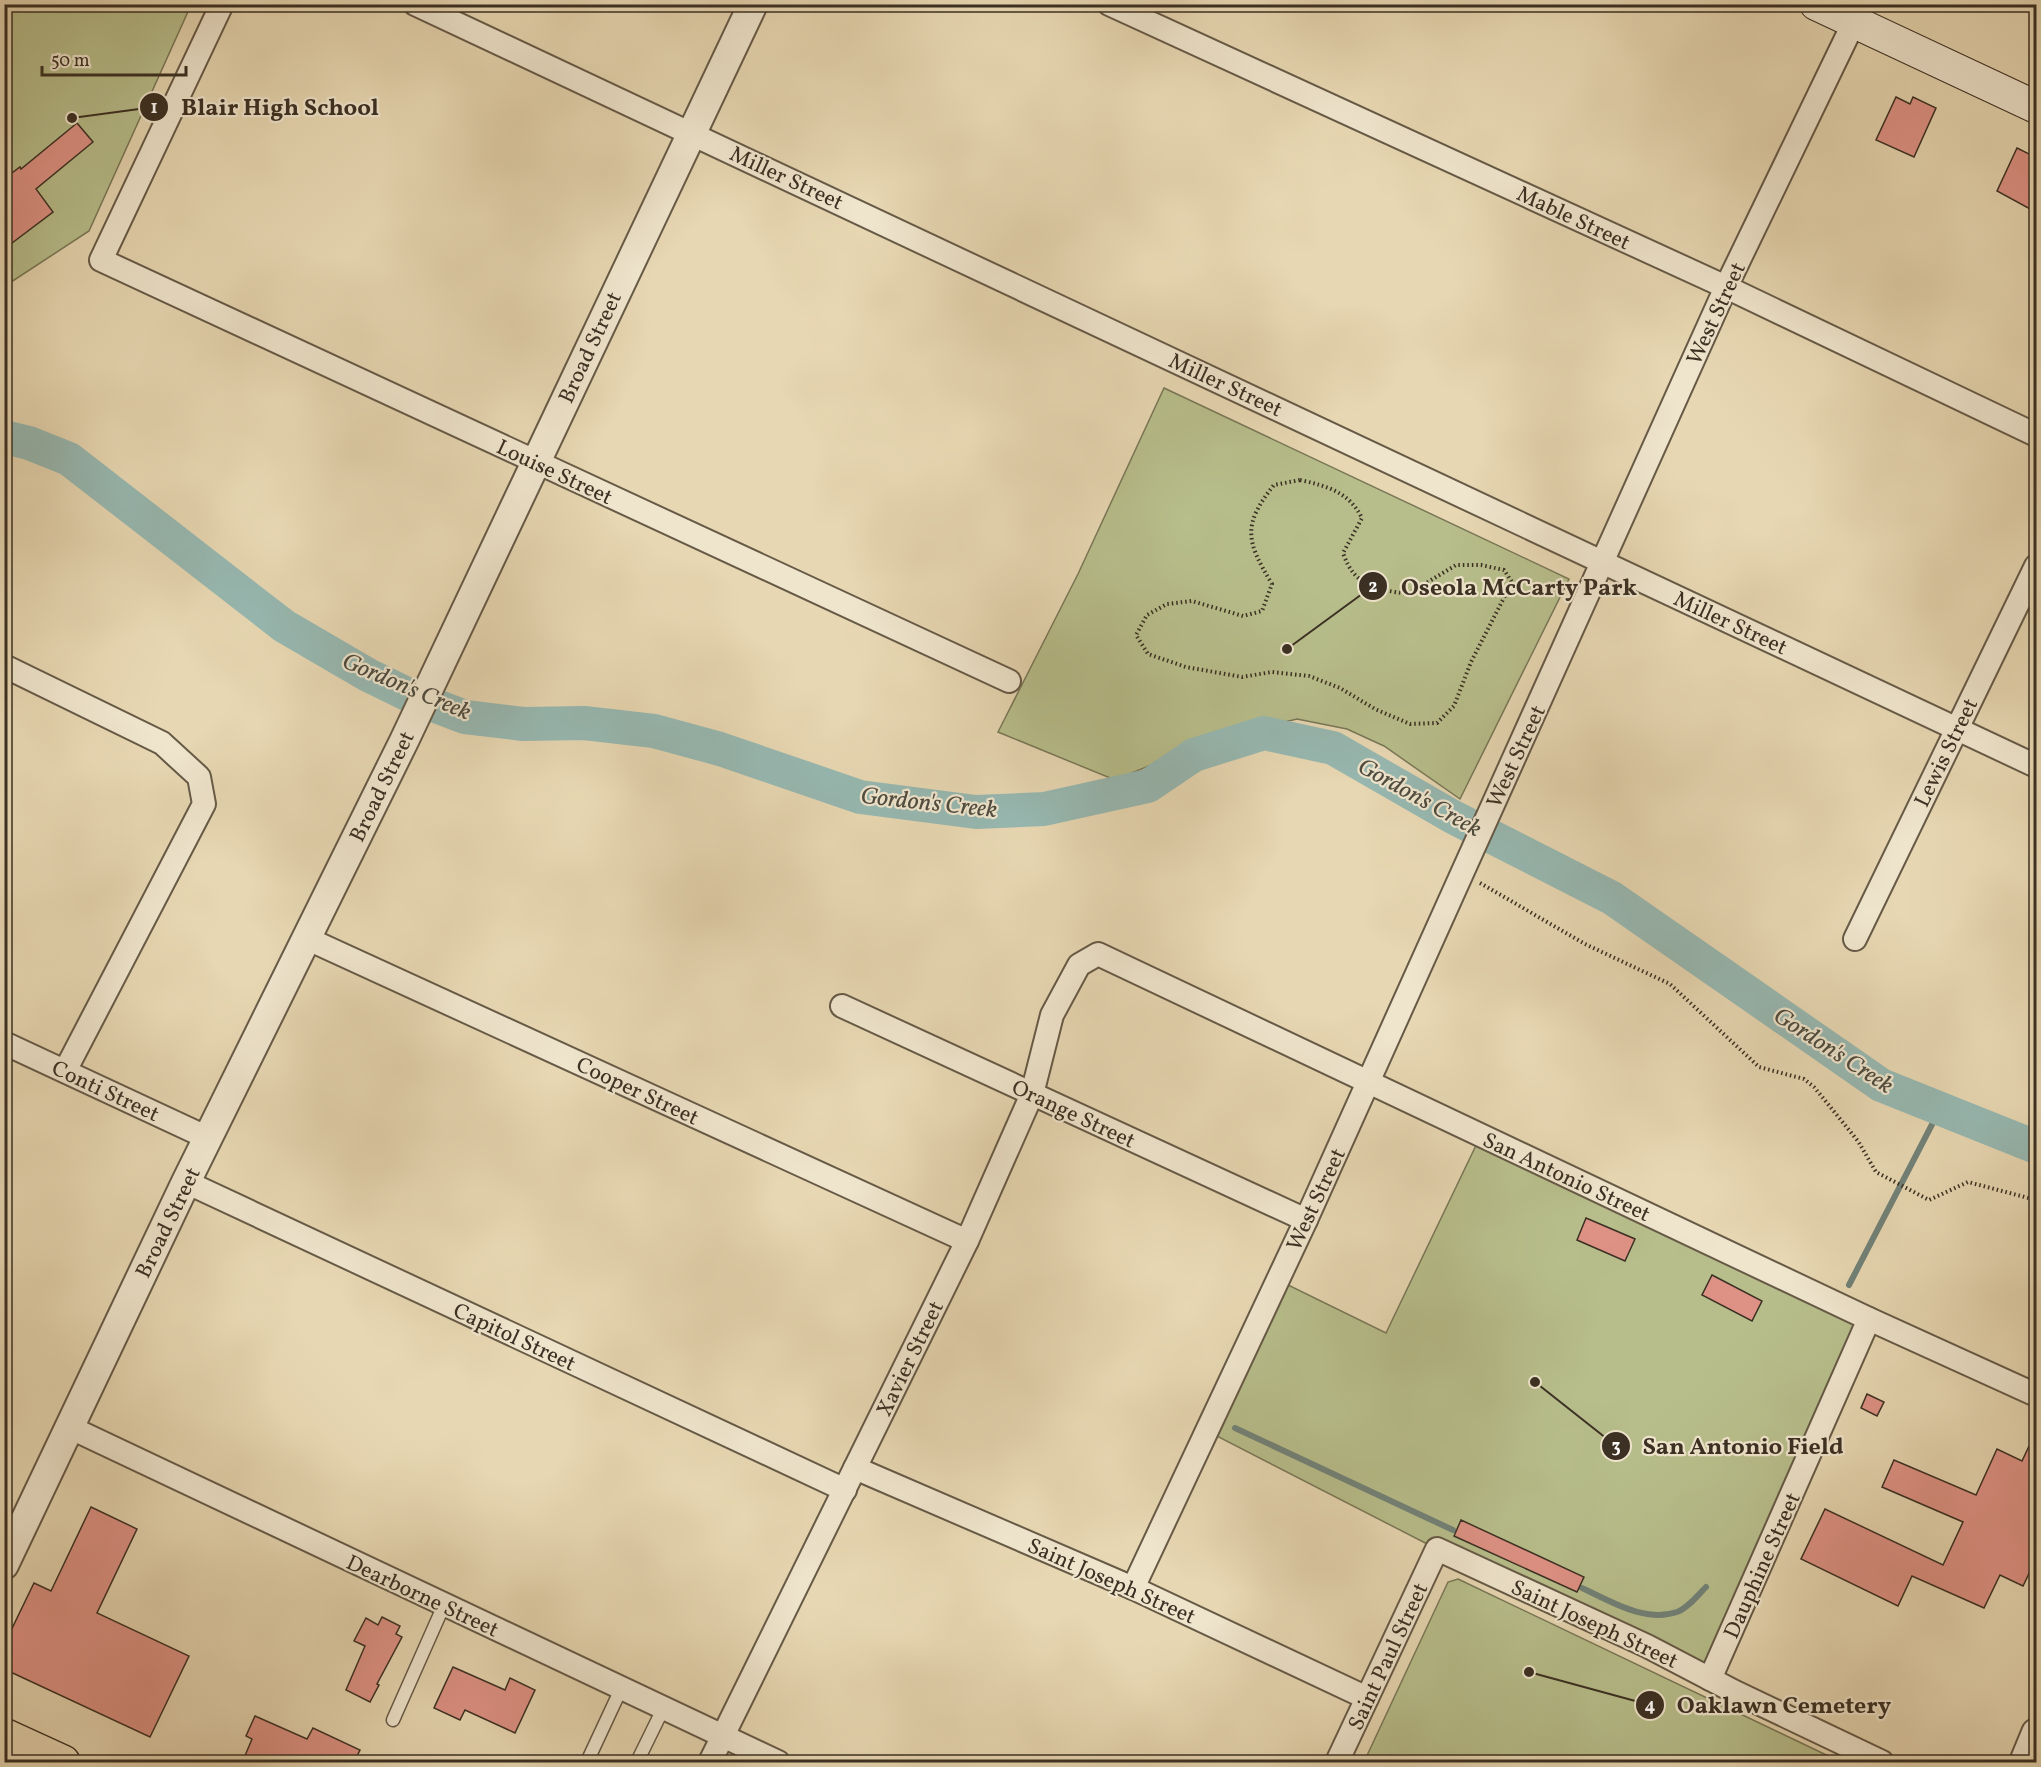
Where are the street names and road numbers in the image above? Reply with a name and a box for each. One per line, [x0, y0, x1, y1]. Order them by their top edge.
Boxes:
street label: Miller Street [724, 139, 848, 219]
street label: Mable Street [1511, 179, 1635, 259]
street label: West Street [1680, 257, 1755, 370]
street label: Broad Street [552, 287, 631, 409]
street label: Miller Street [1163, 346, 1287, 426]
street label: Louise Street [491, 433, 617, 514]
street label: Miller Street [1668, 584, 1792, 664]
street label: Lewis Street [1908, 693, 1987, 813]
street label: West Street [1480, 700, 1555, 813]
street label: Broad Street [343, 726, 424, 848]
street label: Cooper Street [571, 1050, 704, 1134]
street label: Conti Street [46, 1054, 164, 1131]
street label: Orange Street [1006, 1073, 1140, 1158]
street label: San Antonio Street [1477, 1126, 1655, 1231]
street label: West Street [1280, 1143, 1355, 1256]
street label: Broad Street [129, 1162, 210, 1284]
street label: Capitol Street [447, 1296, 581, 1380]
street label: Xavier Street [870, 1296, 953, 1422]
street label: Dauphine Street [1717, 1488, 1810, 1644]
street label: Saint Joseph Street [1022, 1531, 1200, 1633]
street label: Dearborne Street [341, 1548, 504, 1646]
street label: Saint Joseph Street [1505, 1573, 1683, 1678]
street label: Saint Paul Street [1341, 1578, 1437, 1736]

